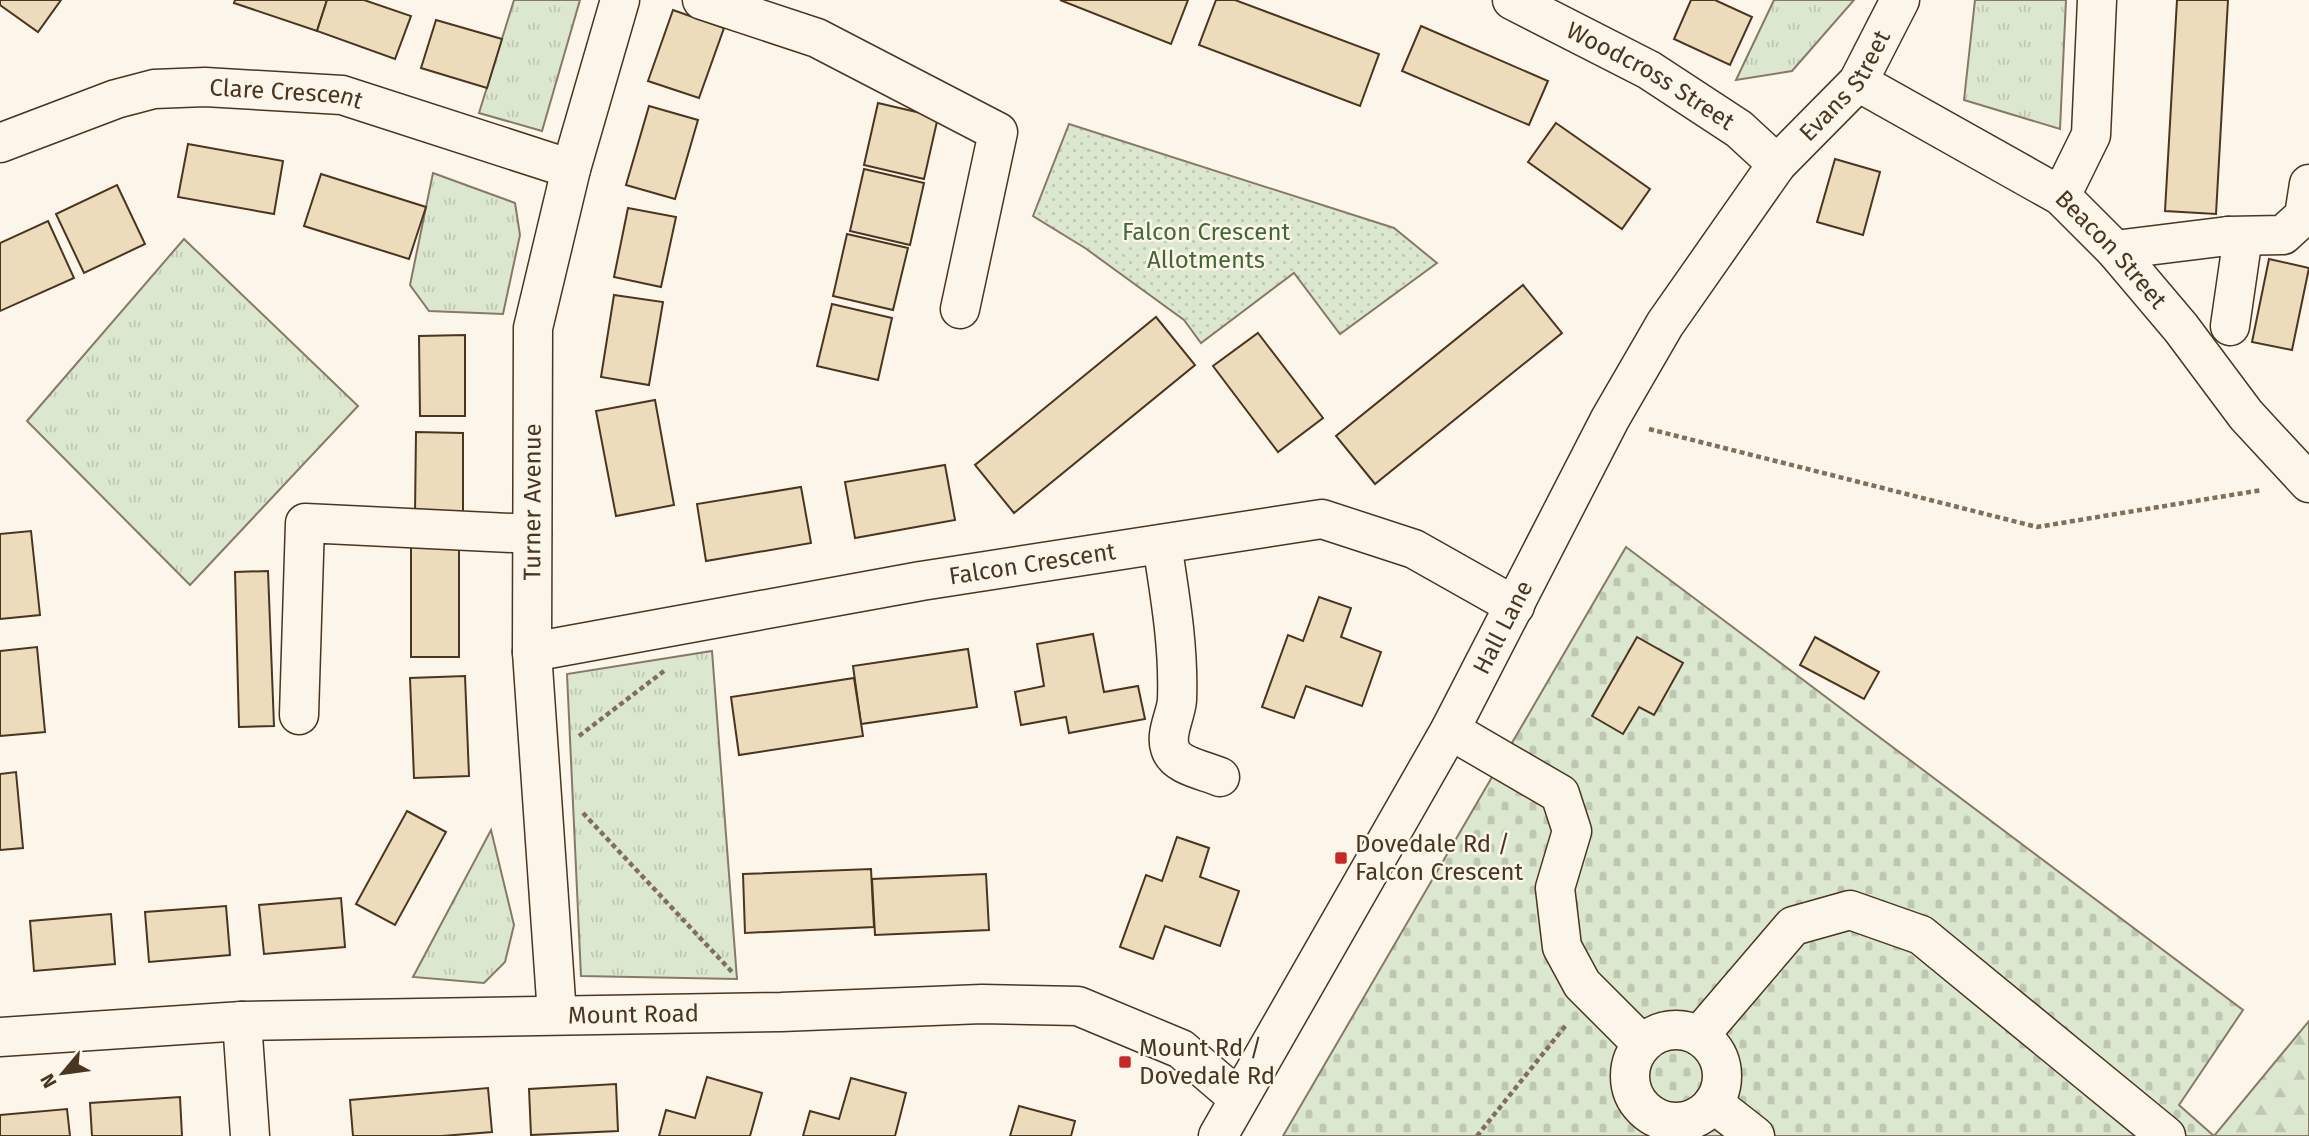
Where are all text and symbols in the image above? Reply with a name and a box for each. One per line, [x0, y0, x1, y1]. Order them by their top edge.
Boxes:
street label: Woodcross Street [1562, 16, 1740, 136]
street label: Evans Street [1794, 25, 1896, 147]
street label: Clare Crescent [209, 73, 367, 115]
street label: Beacon Street [2049, 184, 2173, 315]
park label: Falcon Crescent Allotments [1122, 218, 1290, 274]
street label: Turner Avenue [518, 423, 547, 581]
street label: Falcon Crescent [947, 537, 1118, 590]
street label: Hall Lane [1467, 576, 1538, 679]
place label: Dovedale Rd / Falcon Crescent [1355, 830, 1524, 886]
marker: Dovedale Rd / Falcon Crescent [1333, 850, 1349, 866]
street label: Mount Road [568, 999, 699, 1030]
place label: Mount Rd / Dovedale Rd [1139, 1034, 1275, 1090]
north arrow [28, 1038, 98, 1108]
marker: Mount Rd / Dovedale Rd [1117, 1054, 1133, 1070]
text: N [35, 1070, 62, 1092]

